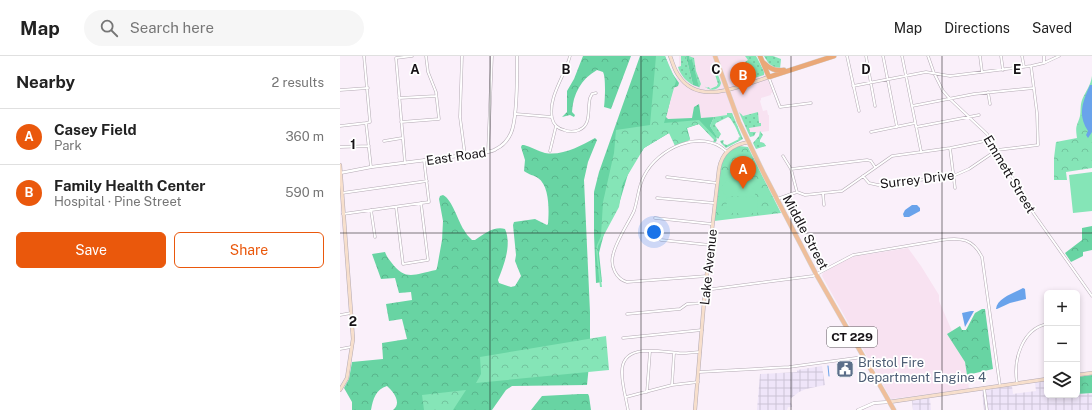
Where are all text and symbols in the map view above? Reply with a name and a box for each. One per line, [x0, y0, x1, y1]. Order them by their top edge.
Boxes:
search box [84, 10, 364, 46]
text: Map [20, 17, 60, 39]
icon: search [98, 17, 120, 39]
text: Search here [130, 19, 214, 36]
text: Map [894, 20, 922, 36]
text: Directions [944, 20, 1010, 36]
text: Saved [1032, 20, 1072, 36]
text: A [410, 62, 420, 77]
text: B [562, 62, 571, 77]
text: C [711, 62, 721, 77]
pin: B [730, 62, 756, 95]
text: D [861, 62, 871, 77]
text: E [1013, 62, 1021, 77]
text: Nearby [16, 72, 75, 92]
text: 2 results [272, 75, 324, 90]
text: Casey Field [54, 121, 137, 138]
text: A [24, 129, 34, 144]
text: 360 m [286, 129, 324, 144]
street label: Emmett Street [980, 133, 1039, 216]
text: 1 [350, 137, 356, 152]
text: Park [54, 138, 82, 153]
street label: East Road [425, 145, 487, 168]
pin: A [730, 156, 756, 189]
street label: Surrey Drive [879, 167, 955, 192]
text: Family Health Center [54, 177, 206, 194]
text: B [25, 185, 33, 200]
text: 590 m [285, 185, 324, 200]
street label: Middle Street [780, 192, 832, 272]
text: Hospital · Pine Street [54, 194, 182, 209]
your location [644, 222, 664, 242]
street label: Lake Avenue [697, 228, 720, 306]
button: Save [16, 232, 166, 268]
button: Share [174, 232, 324, 268]
map controls [1044, 290, 1080, 398]
button: + [1044, 290, 1080, 326]
text: 2 [349, 314, 357, 329]
button: − [1044, 326, 1080, 362]
road number: CT 229 [827, 327, 877, 347]
place label: Bristol Fire Department Engine 4 [858, 355, 986, 385]
public building icon: Bristol Fire Department Engine 4 [835, 359, 855, 379]
button: layers [1044, 362, 1080, 398]

